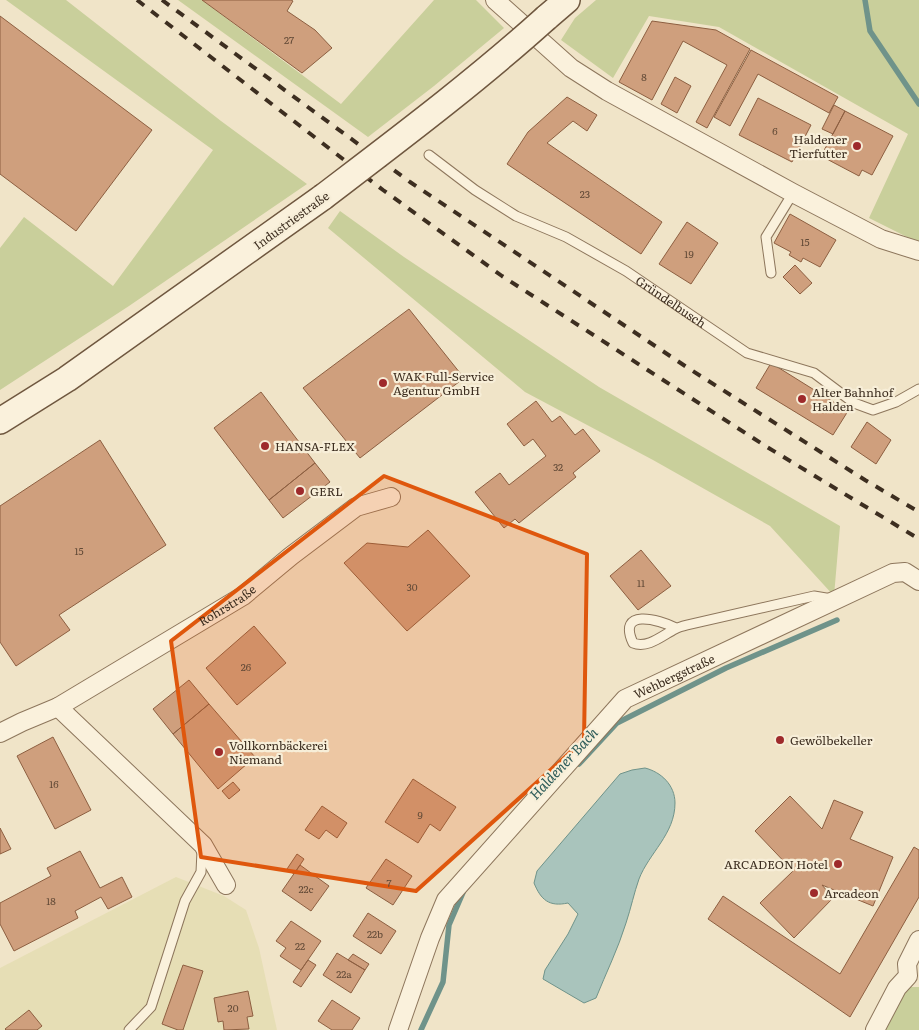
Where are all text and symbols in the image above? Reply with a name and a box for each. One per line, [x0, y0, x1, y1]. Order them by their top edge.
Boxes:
house number: 27 [284, 32, 294, 47]
house number: 8 [641, 69, 647, 84]
house number: 6 [772, 123, 778, 138]
place label: Haldener Tierfutter [789, 130, 847, 162]
marker: Haldener Tierfutter [851, 140, 863, 152]
street label: Industriestraße [249, 186, 333, 254]
house number: 23 [580, 186, 590, 201]
house number: 15 [800, 234, 810, 249]
house number: 19 [684, 246, 694, 261]
street label: Gründelbusch [632, 271, 710, 332]
place label: WAK Full-Service Agentur GmbH [393, 367, 494, 399]
marker: WAK Full-Service Agentur GmbH [377, 377, 389, 389]
place label: Alter Bahnhof Halden [812, 383, 895, 415]
marker: Alter Bahnhof Halden [796, 393, 808, 405]
place label: HANSA-FLEX [275, 437, 355, 455]
marker: HANSA-FLEX [259, 440, 271, 452]
house number: 32 [553, 459, 563, 474]
place label: GERL [310, 482, 343, 500]
marker: GERL [294, 485, 306, 497]
house number: 15 [74, 543, 84, 558]
house number: 11 [637, 575, 645, 590]
house number: 30 [406, 579, 418, 594]
street label: Rohrstraße [195, 580, 260, 630]
street label: Wehbergstraße [631, 649, 718, 703]
house number: 26 [241, 659, 252, 674]
water label: Haldener Bach [524, 722, 602, 804]
place label: Gewölbekeller [790, 731, 873, 749]
marker: Gewölbekeller [774, 734, 786, 746]
place label: Vollkornbäckerei Niemand [229, 736, 328, 768]
marker: Vollkornbäckerei Niemand [213, 746, 225, 758]
house number: 16 [49, 776, 59, 791]
house number: 9 [417, 807, 423, 822]
place label: ARCADEON Hotel [724, 855, 828, 873]
marker: ARCADEON Hotel [832, 858, 844, 870]
house number: 7 [386, 875, 392, 890]
house number: 22c [298, 881, 314, 896]
place label: Arcadeon [824, 884, 879, 902]
marker: Arcadeon [808, 887, 820, 899]
house number: 18 [46, 893, 56, 908]
house number: 22b [367, 926, 383, 941]
house number: 22 [295, 938, 305, 953]
house number: 22a [336, 966, 352, 981]
house number: 20 [228, 1000, 239, 1015]

